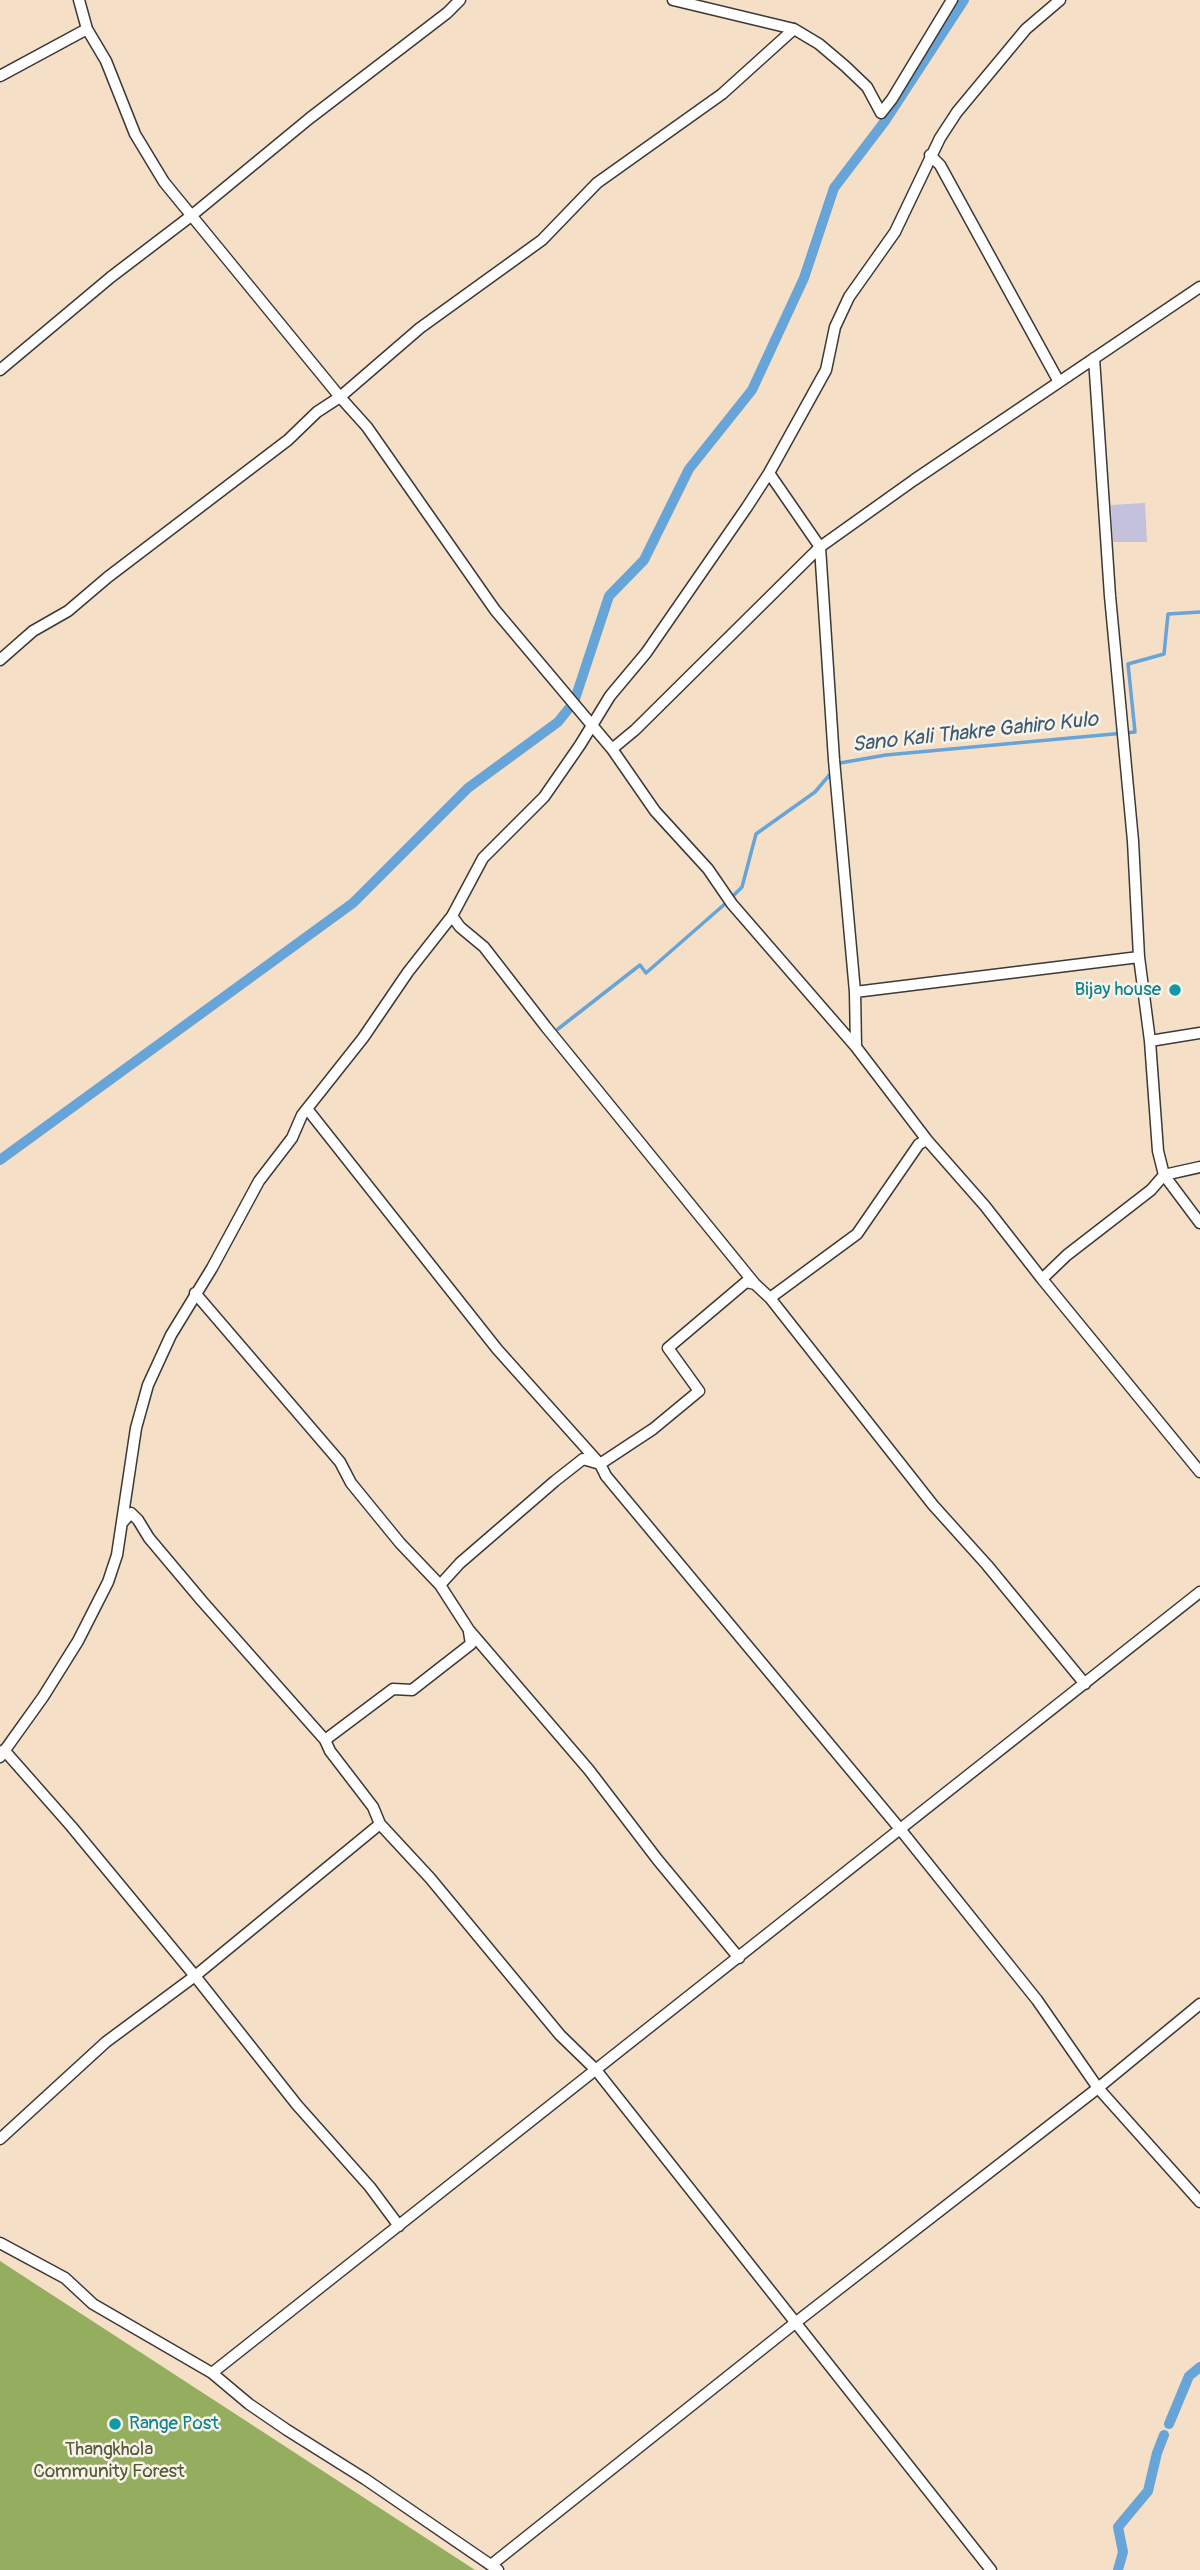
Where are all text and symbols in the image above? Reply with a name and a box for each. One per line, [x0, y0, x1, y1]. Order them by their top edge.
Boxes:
water label: Sano Kali Thakre Gahiro Kulo [851, 708, 1099, 758]
place label: Bijay house [1075, 979, 1161, 1001]
marker: Bijay house [1167, 982, 1183, 998]
place label: Range Post [129, 2413, 219, 2435]
marker: Range Post [107, 2416, 123, 2432]
park label: Thangkhola Community Forest [33, 2439, 185, 2483]

